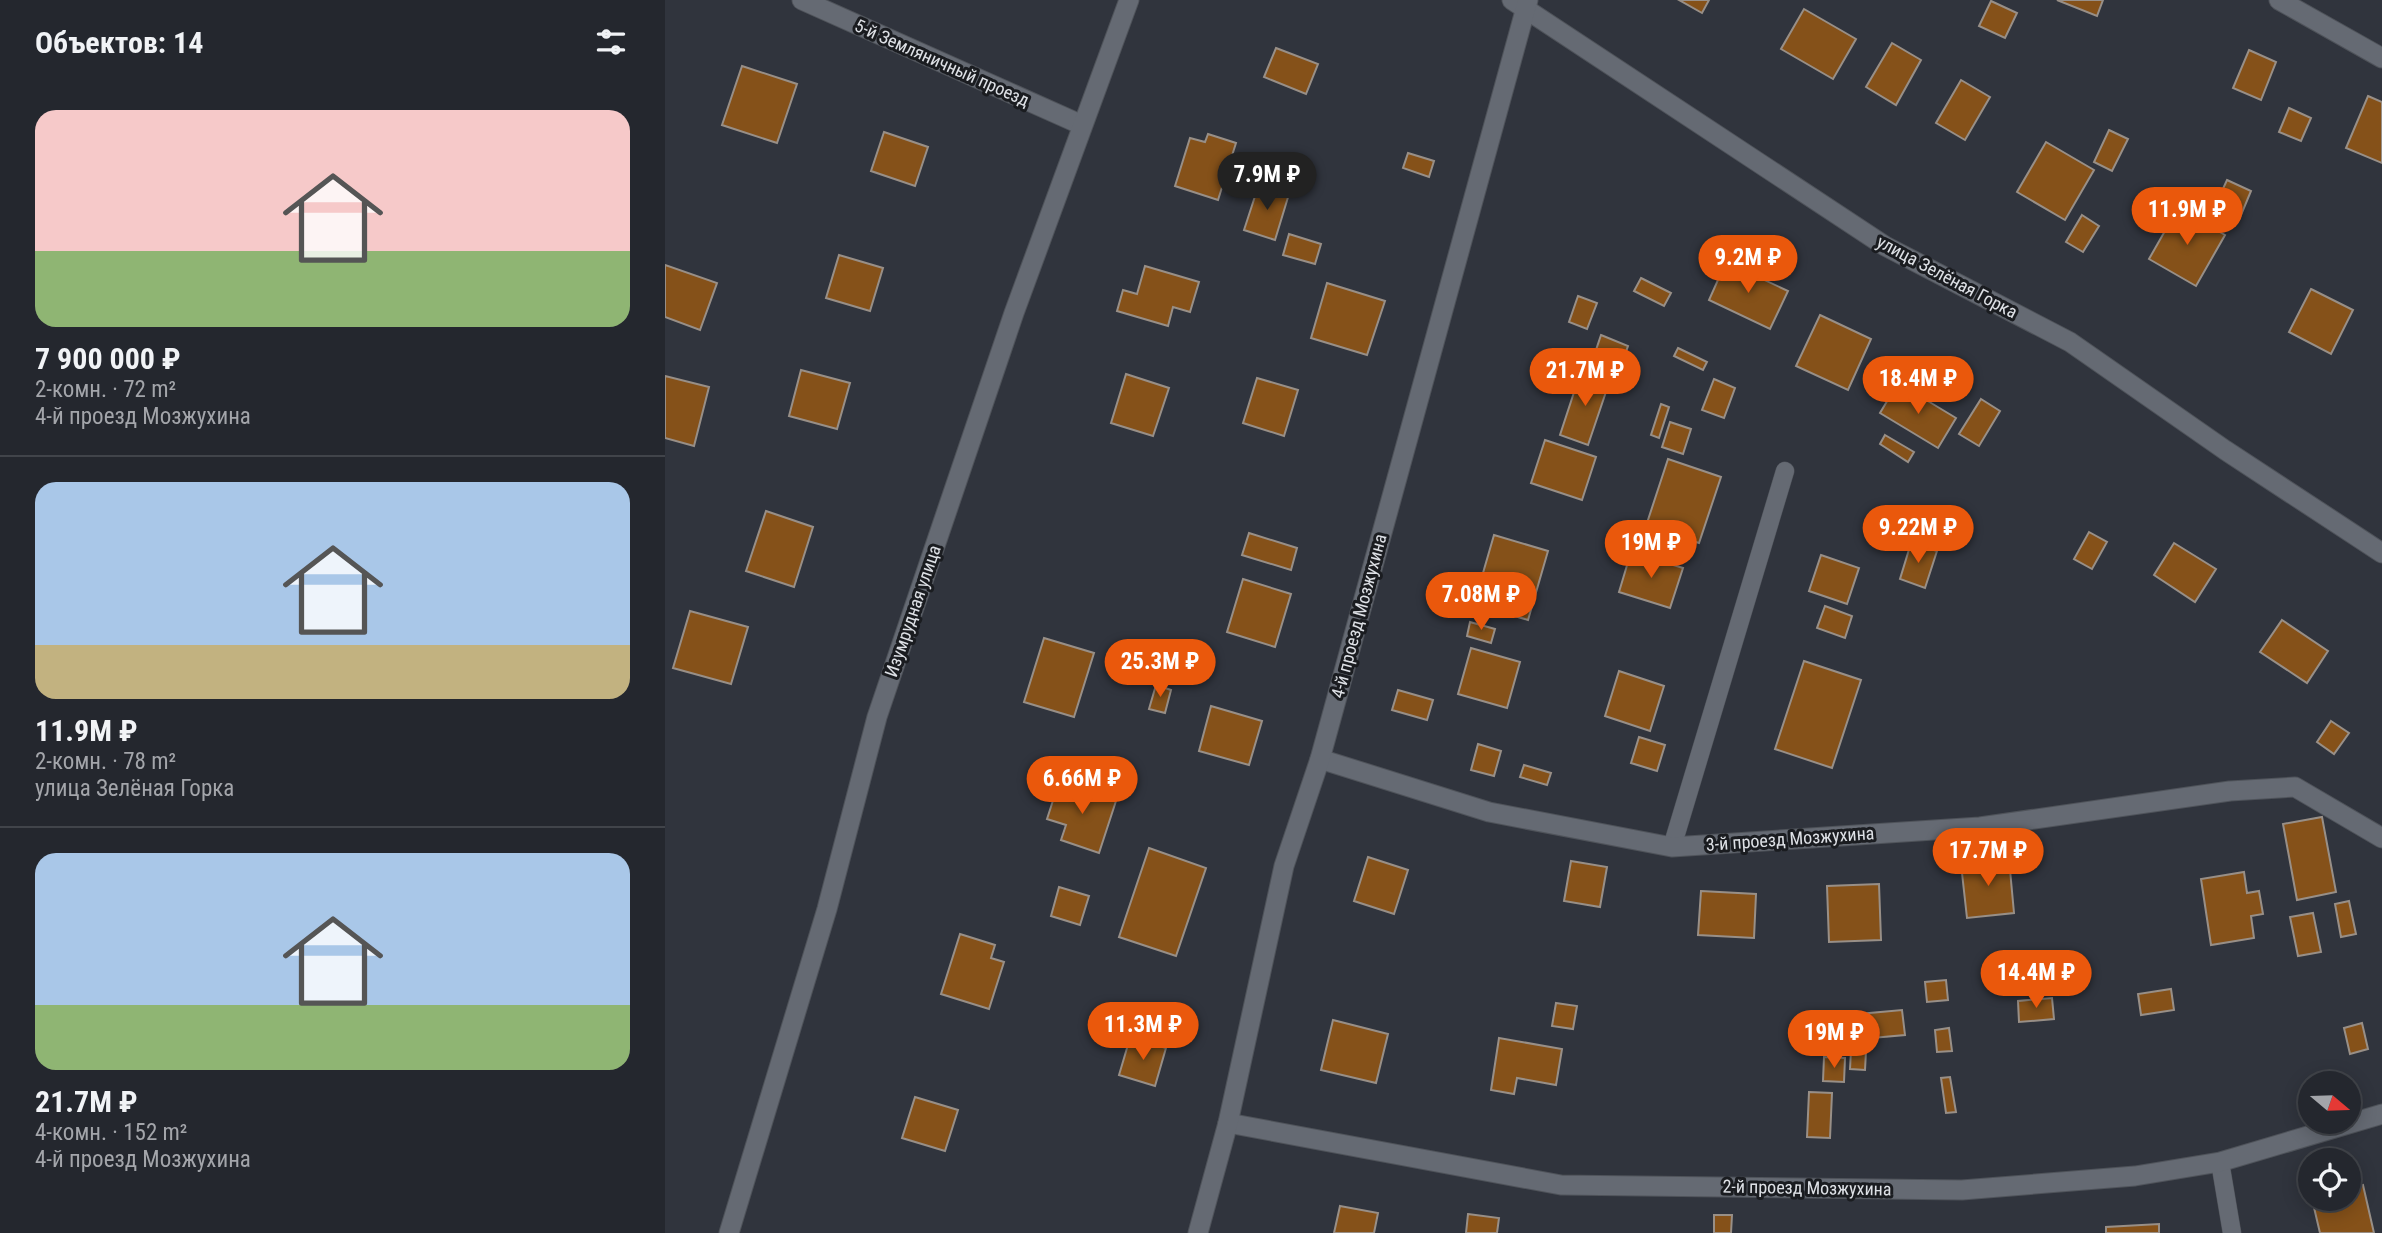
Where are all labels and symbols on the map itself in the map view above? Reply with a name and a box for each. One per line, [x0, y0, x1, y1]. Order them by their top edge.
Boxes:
street label: 5-й Земляничный проезд [852, 15, 1033, 111]
pin: 7.9M ₽ [1210, 152, 1324, 212]
pin: 11.9M ₽ [2122, 188, 2252, 247]
street label: улица Зелёная Горка [1873, 231, 2021, 322]
pin: 9.2M ₽ [1691, 236, 1805, 295]
pin: 21.7M ₽ [1520, 348, 1650, 408]
pin: 18.4M ₽ [1853, 356, 1983, 416]
pin: 9.22M ₽ [1853, 505, 1983, 565]
pin: 19M ₽ [1602, 520, 1700, 580]
street label: 4-й проезд Мозжухина [1327, 532, 1391, 700]
street label: Изумрудная улица [880, 542, 945, 679]
pin: 7.08M ₽ [1416, 572, 1546, 632]
pin: 25.3M ₽ [1095, 640, 1225, 699]
pin: 6.66M ₽ [1017, 756, 1147, 816]
street label: 3-й проезд Мозжухина [1705, 822, 1875, 855]
pin: 17.7M ₽ [1923, 828, 2053, 888]
pin: 14.4M ₽ [1971, 950, 2101, 1010]
pin: 11.3M ₽ [1078, 1002, 1208, 1062]
pin: 19M ₽ [1785, 1010, 1883, 1070]
north arrow [2298, 1071, 2361, 1134]
street label: 2-й проезд Мозжухина [1722, 1176, 1892, 1199]

